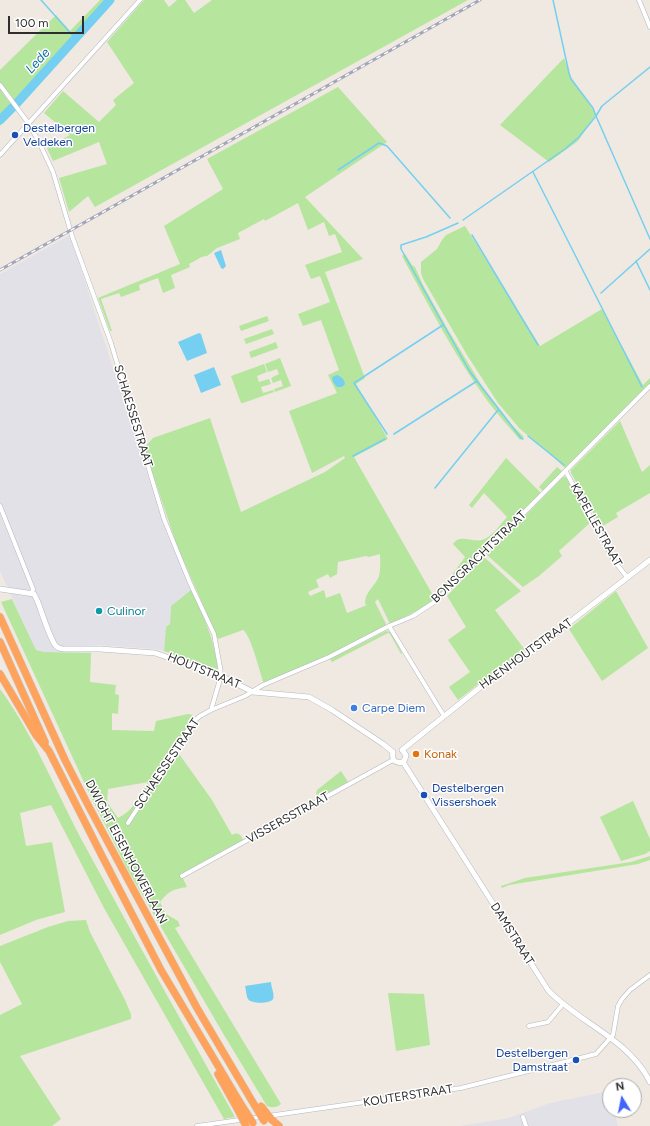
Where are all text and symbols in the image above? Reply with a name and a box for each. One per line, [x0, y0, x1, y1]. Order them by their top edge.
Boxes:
scale bar [10, 8, 86, 34]
text: 100 m [15, 16, 49, 30]
water label: Lede [23, 45, 53, 77]
place label: Destelbergen Veldeken [23, 121, 95, 149]
marker: Destelbergen Veldeken [10, 130, 20, 140]
street label: SCHAESSESTRAAT [111, 363, 155, 469]
street label: KAPELLESTRAAT [567, 481, 625, 569]
street label: BONSGRACHTSTRAAT [429, 508, 529, 606]
place label: Culinor [107, 604, 145, 618]
marker: Culinor [94, 606, 104, 616]
street label: HAENHOUTSTRAAT [477, 616, 575, 692]
street label: HOUTSTRAAT [165, 650, 243, 692]
place label: Carpe Diem [362, 701, 425, 715]
marker: Carpe Diem [349, 703, 359, 713]
street label: SCHAESSESTRAAT [131, 716, 203, 812]
place label: Konak [424, 747, 457, 761]
marker: Konak [411, 749, 421, 759]
street label: DWIGHT EISENHOWERLAAN [82, 778, 170, 926]
place label: Destelbergen Vissershoek [432, 781, 504, 809]
street label: VISSERSSTRAAT [244, 789, 332, 847]
marker: Destelbergen Vissershoek [419, 790, 429, 800]
street label: DAMSTRAAT [487, 900, 537, 968]
place label: Destelbergen Damstraat [496, 1046, 568, 1074]
marker: Destelbergen Damstraat [571, 1055, 581, 1065]
north arrow [602, 1078, 642, 1118]
text: N [615, 1080, 625, 1094]
street label: KOUTERSTRAAT [362, 1082, 454, 1110]

